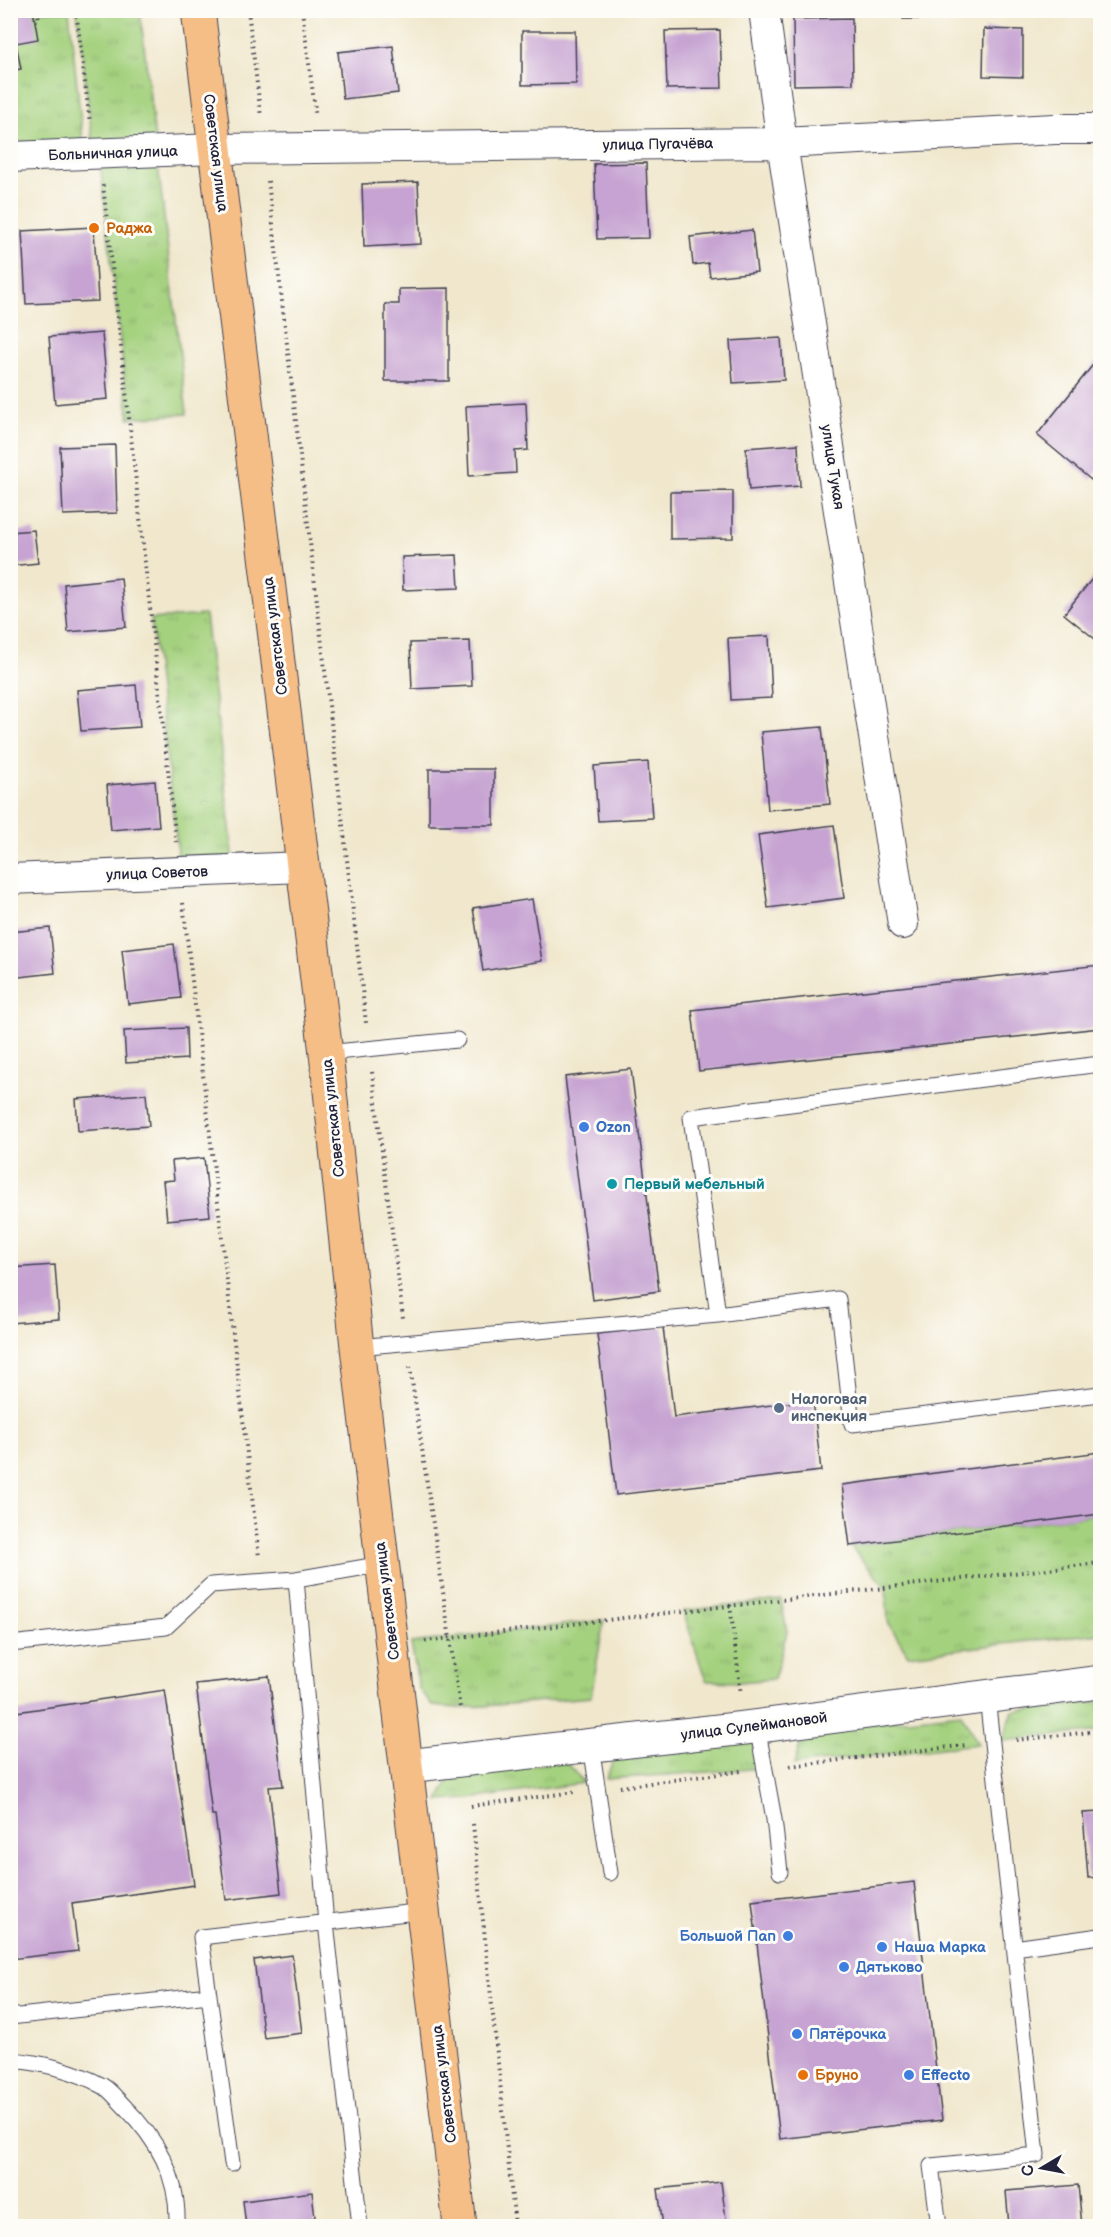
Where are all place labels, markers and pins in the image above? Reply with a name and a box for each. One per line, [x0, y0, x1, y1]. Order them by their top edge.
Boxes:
place label: Раджа [106, 219, 153, 238]
marker: Раджа [87, 221, 101, 235]
place label: Ozon [596, 1118, 631, 1137]
marker: Ozon [577, 1120, 591, 1134]
place label: Первый мебельный [624, 1175, 765, 1194]
marker: Первый мебельный [605, 1177, 619, 1191]
place label: Налоговая инспекция [791, 1390, 867, 1426]
marker: Налоговая инспекция [772, 1401, 786, 1415]
place label: Большой Пап [679, 1927, 776, 1946]
marker: Большой Пап [781, 1929, 795, 1943]
place label: Наша Марка [894, 1938, 986, 1957]
marker: Наша Марка [875, 1940, 889, 1954]
place label: Дятьково [856, 1958, 923, 1977]
marker: Дятьково [837, 1960, 851, 1974]
place label: Пятёрочка [809, 2025, 887, 2044]
marker: Пятёрочка [790, 2027, 804, 2041]
place label: Бруно [815, 2066, 859, 2085]
place label: Effecto [921, 2066, 971, 2085]
marker: Бруно [796, 2068, 810, 2082]
marker: Effecto [902, 2068, 916, 2082]

